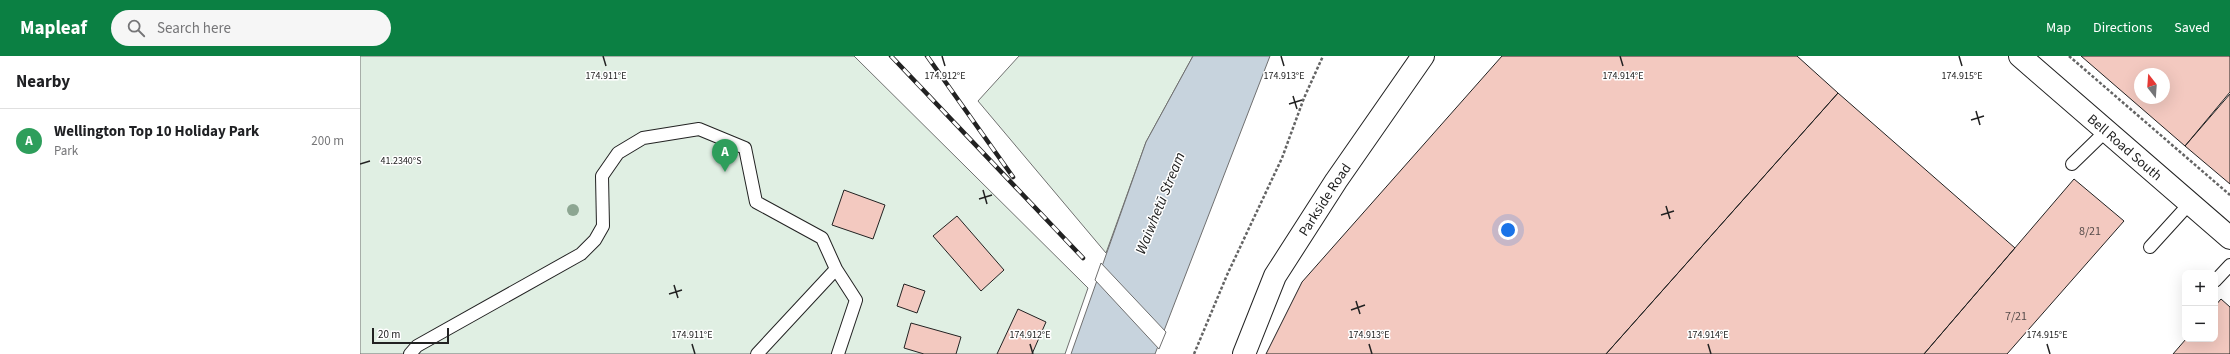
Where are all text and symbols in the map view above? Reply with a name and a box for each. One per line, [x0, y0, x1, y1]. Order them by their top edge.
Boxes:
search box [111, 10, 391, 46]
text: Mapleaf [20, 15, 87, 42]
icon: search [125, 17, 147, 39]
text: Search here [157, 18, 231, 39]
text: Map [2046, 18, 2071, 38]
text: Directions [2093, 18, 2152, 38]
text: Saved [2174, 18, 2210, 38]
north arrow [2134, 68, 2170, 104]
text: 174.911°E [586, 69, 626, 83]
text: 174.912°E [925, 69, 965, 83]
text: 174.913°E [1264, 69, 1304, 83]
text: 174.914°E [1603, 69, 1643, 83]
text: 174.915°E [1942, 69, 1982, 83]
text: Nearby [16, 70, 70, 94]
street label: Bell Road South [2083, 110, 2166, 186]
text: Wellington Top 10 Holiday Park [54, 121, 259, 142]
text: A [25, 132, 33, 150]
text: 200 m [311, 132, 344, 150]
pin: A [712, 139, 738, 172]
text: Park [54, 142, 78, 160]
water label: Waiwhetū Stream [1130, 149, 1191, 257]
text: 41.2340°S [381, 154, 421, 168]
street label: Parkside Road [1294, 160, 1356, 240]
your location [1498, 220, 1518, 240]
house number: 8/21 [2079, 223, 2101, 240]
map controls [2182, 270, 2218, 342]
button: + [2182, 270, 2218, 306]
button: − [2182, 306, 2218, 342]
house number: 7/21 [2005, 308, 2027, 325]
scale bar [372, 326, 449, 345]
text: 20 m [378, 327, 400, 342]
text: 174.911°E [672, 328, 712, 342]
text: 174.912°E [1010, 328, 1050, 342]
text: 174.913°E [1349, 328, 1389, 342]
text: 174.914°E [1688, 328, 1728, 342]
text: 174.915°E [2027, 328, 2067, 342]

